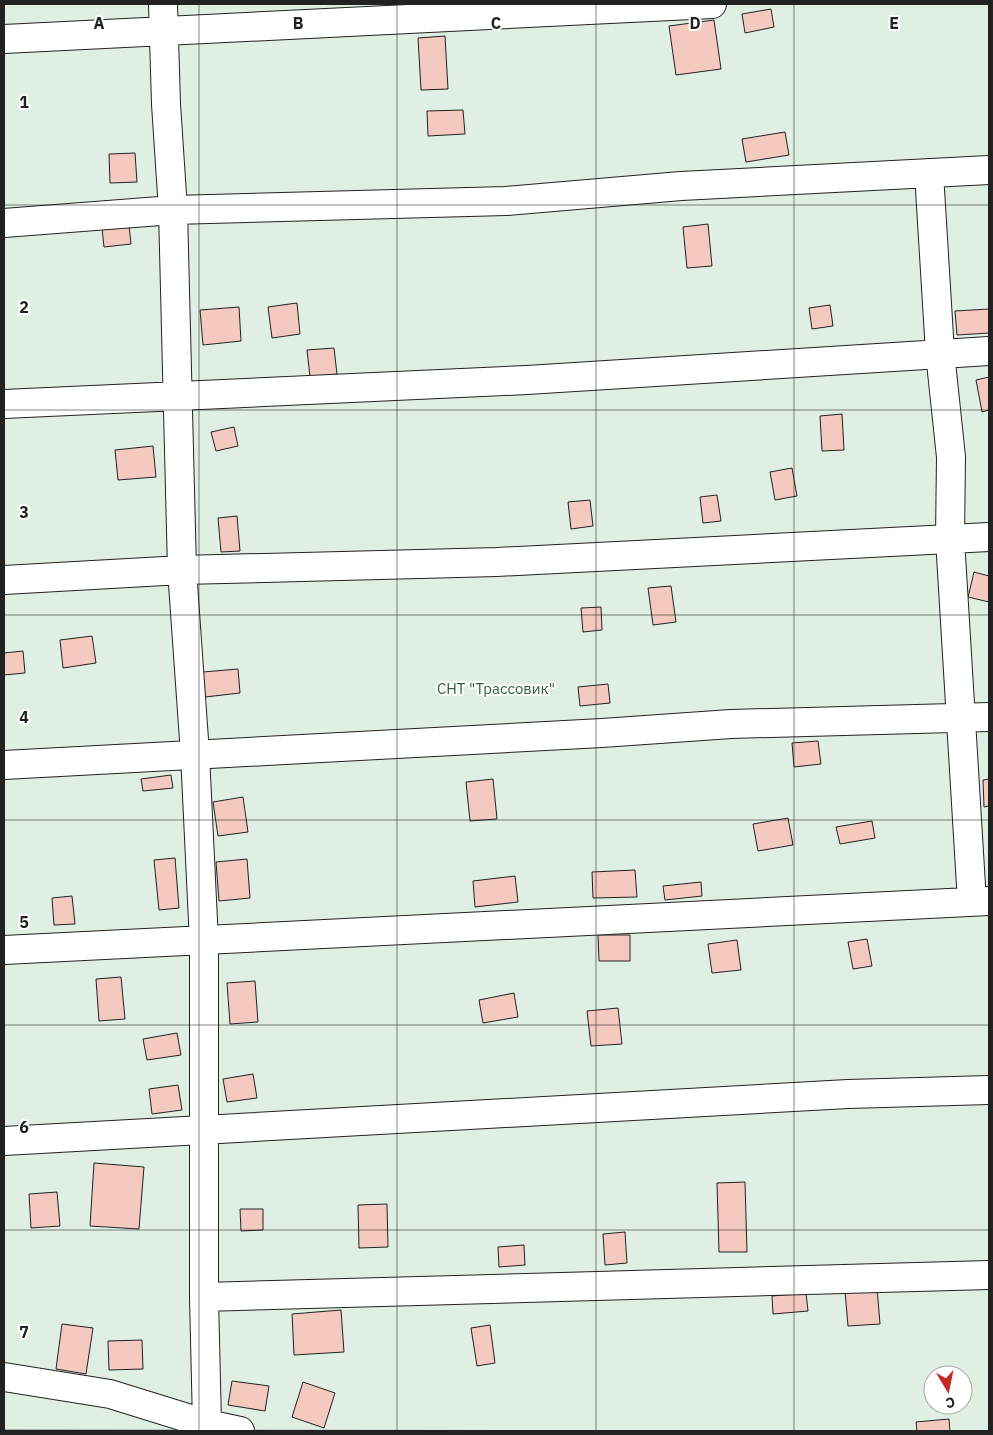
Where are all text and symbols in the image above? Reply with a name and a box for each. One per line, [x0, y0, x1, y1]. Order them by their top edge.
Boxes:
text: A [94, 13, 105, 33]
text: B [293, 13, 304, 33]
text: C [491, 13, 501, 33]
text: D [689, 13, 701, 33]
text: E [889, 13, 899, 33]
text: 1 [19, 92, 29, 112]
text: 2 [19, 297, 29, 317]
text: 3 [19, 502, 29, 522]
park label: СНТ "Трассовик" [437, 679, 555, 698]
text: 4 [19, 707, 29, 727]
text: 5 [19, 912, 29, 932]
text: 6 [19, 1117, 29, 1137]
text: 7 [19, 1322, 29, 1342]
north arrow [923, 1365, 973, 1415]
text: С [944, 1393, 956, 1412]

